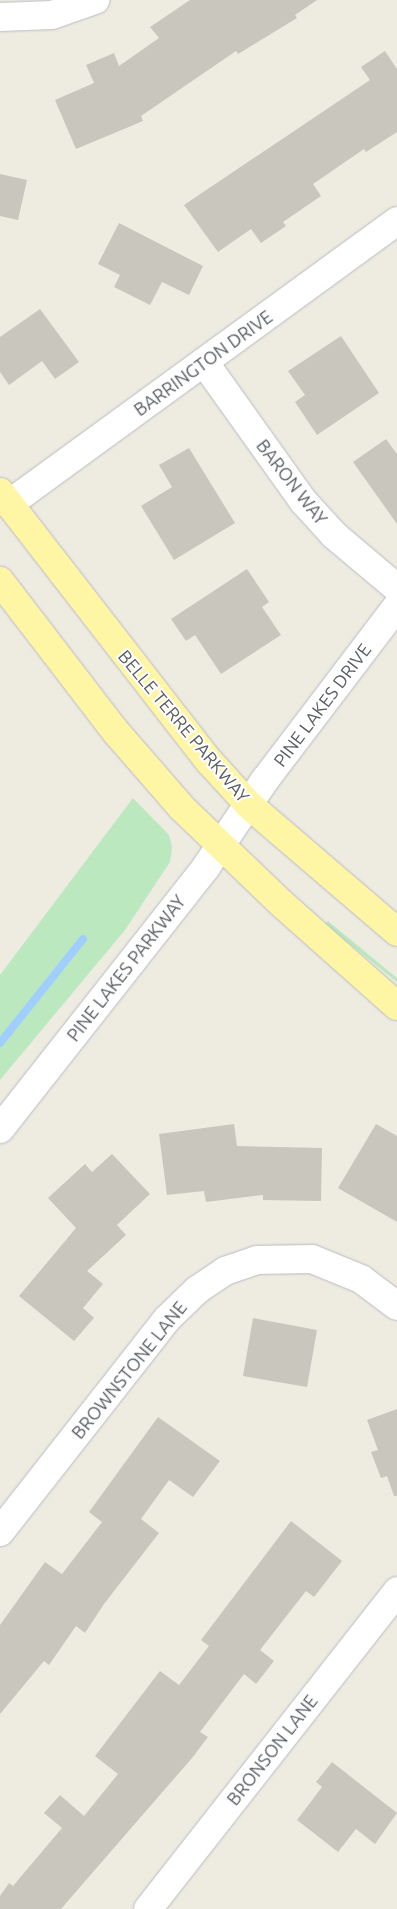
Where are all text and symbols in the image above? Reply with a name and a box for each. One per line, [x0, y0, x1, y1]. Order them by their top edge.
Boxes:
street label: BARRINGTON DRIVE [130, 306, 276, 420]
street label: BARON WAY [252, 435, 332, 529]
street label: PINE LAKES DRIVE [269, 639, 375, 771]
street label: BELLE TERRE PARKWAY [114, 645, 254, 807]
street label: PINE LAKES PARKWAY [62, 891, 190, 1045]
street label: BROWNSTONE LANE [67, 1297, 191, 1443]
street label: BRONSON LANE [222, 1691, 322, 1809]

